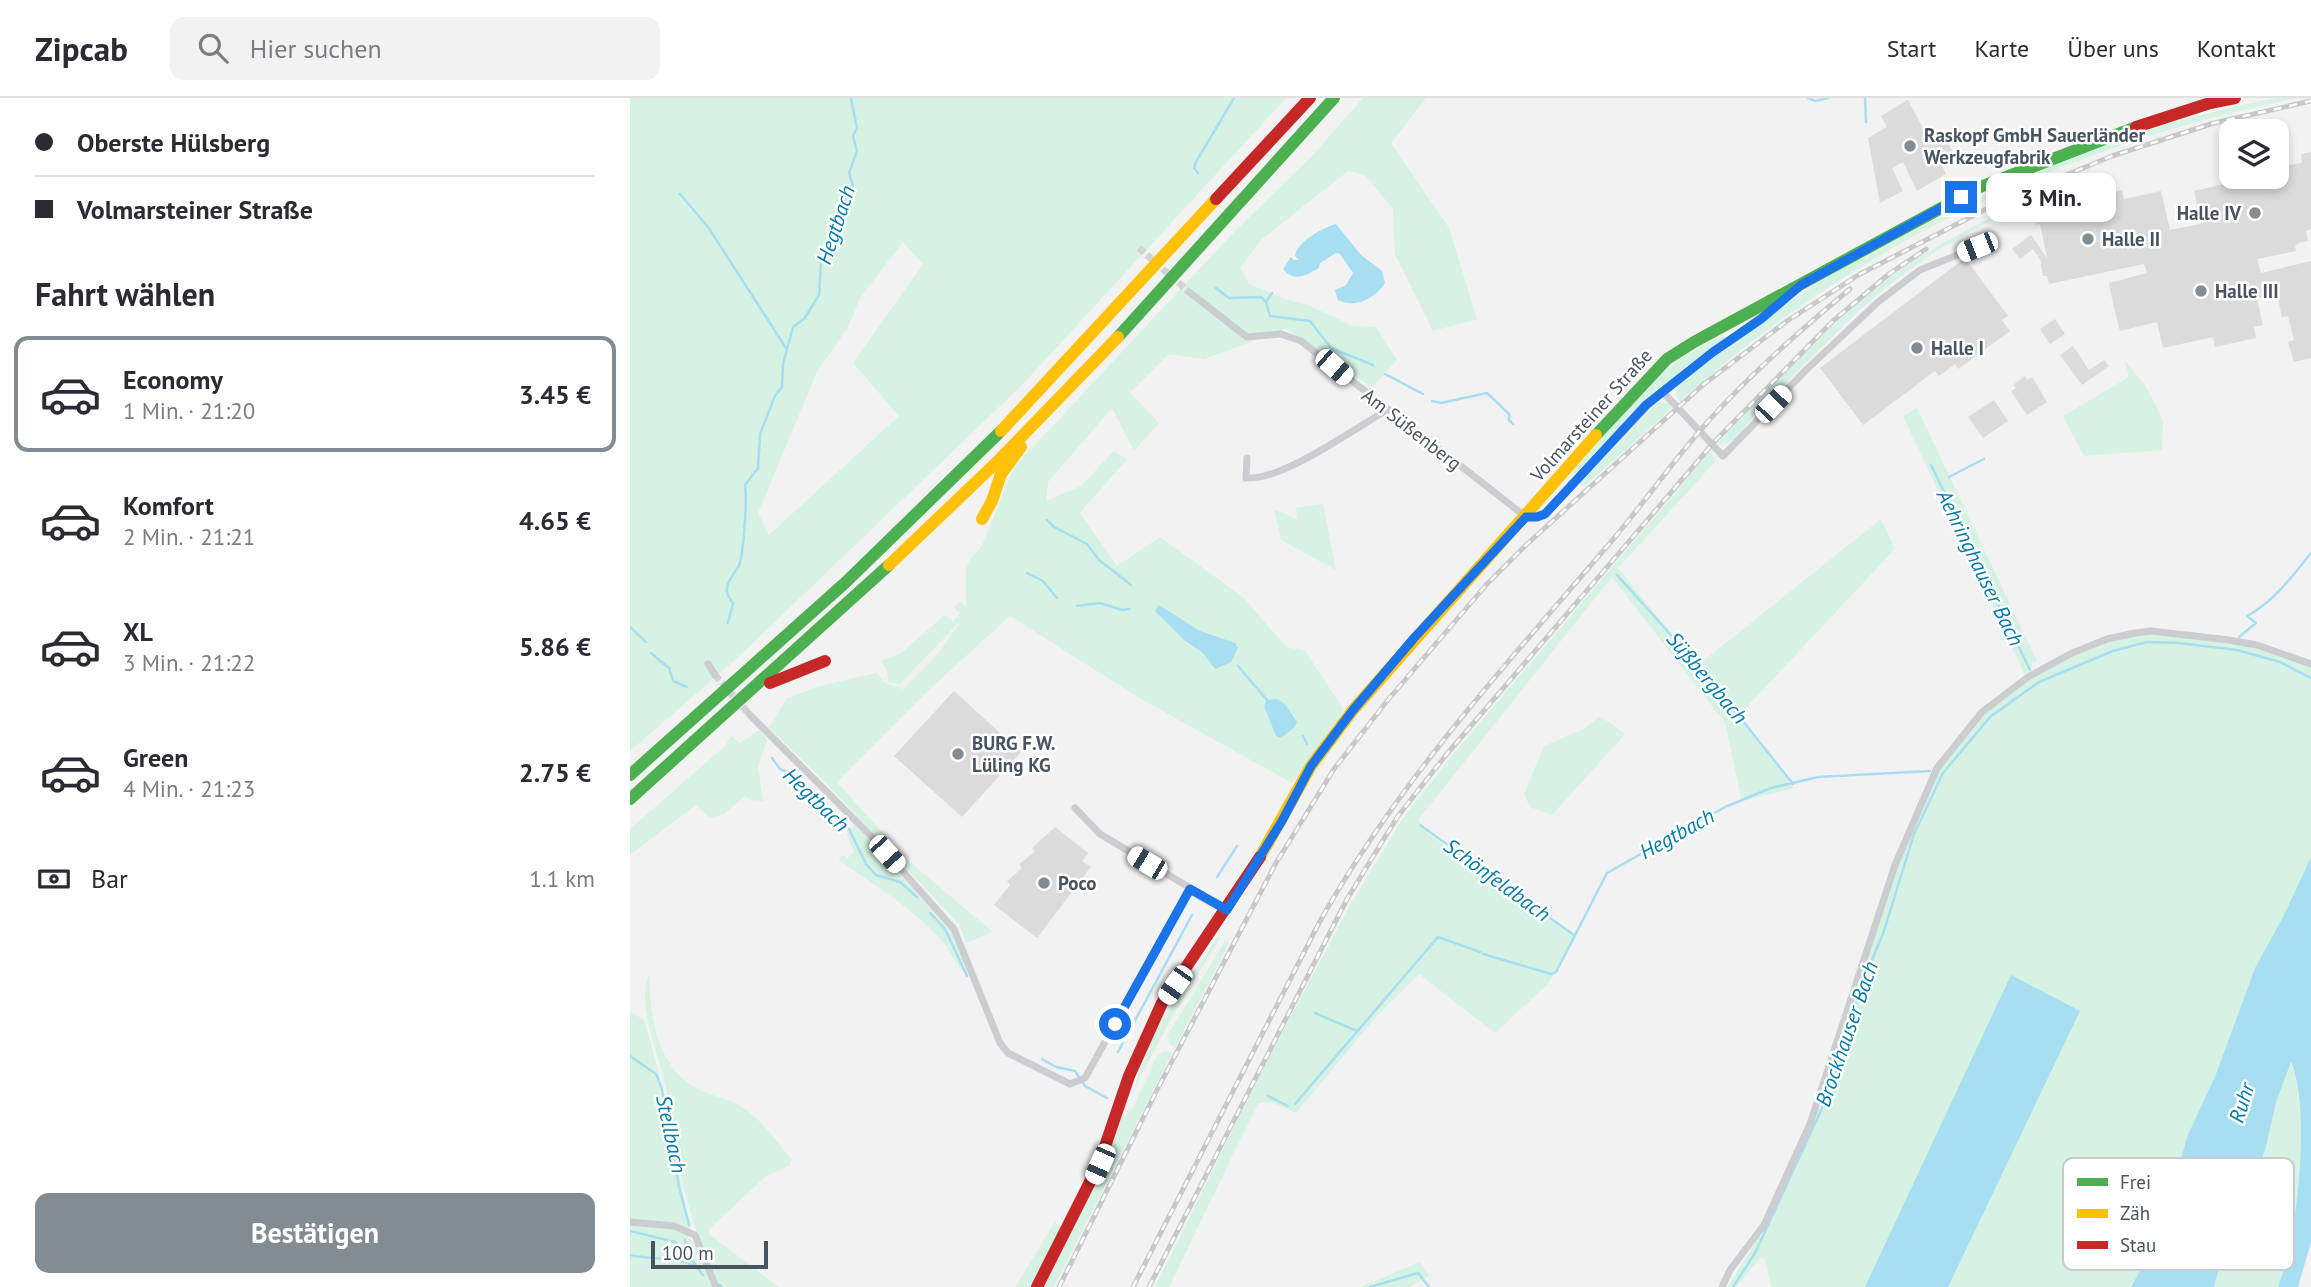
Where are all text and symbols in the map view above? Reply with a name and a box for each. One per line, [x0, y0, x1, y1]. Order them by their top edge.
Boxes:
search box [170, 17, 660, 80]
text: Zipcab [35, 27, 128, 70]
icon: search [194, 29, 232, 67]
text: Hier suchen [250, 32, 382, 65]
text: Start [1887, 33, 1936, 64]
text: Karte [1974, 33, 2029, 64]
text: Über uns [2067, 33, 2159, 64]
text: Kontakt [2197, 33, 2276, 64]
map controls [2219, 119, 2289, 189]
button: layers [2219, 119, 2289, 189]
place label: Raskopf GmbH Sauerländer Werkzeugfabrik [1924, 123, 2145, 169]
text: Oberste Hülsberg [77, 126, 270, 159]
marker: Raskopf GmbH Sauerländer Werkzeugfabrik [1902, 138, 1918, 154]
callout: 3 Min. [1986, 172, 2115, 222]
route end [1945, 181, 1977, 213]
water label: Hegtbach [810, 182, 861, 268]
text: 3 Min. [2020, 183, 2082, 212]
text: Volmarsteiner Straße [77, 193, 313, 226]
place label: Halle IV [2177, 201, 2242, 225]
marker: Halle IV [2247, 205, 2263, 221]
place label: Halle II [2102, 227, 2160, 251]
car [1954, 229, 2001, 265]
marker: Halle II [2080, 231, 2096, 247]
text: Fahrt wählen [35, 273, 215, 315]
place label: Halle III [2215, 279, 2279, 303]
marker: Halle III [2193, 283, 2209, 299]
place label: Halle I [1931, 336, 1984, 360]
marker: Halle I [1909, 340, 1925, 356]
street label: Volmarsteiner Straße [1524, 344, 1657, 487]
car [1312, 345, 1357, 389]
icon: car [39, 363, 102, 426]
text: Economy [123, 363, 223, 396]
text: 3.45 € [519, 378, 591, 411]
car [1751, 382, 1796, 426]
street label: Am Süßenberg [1357, 383, 1467, 475]
text: 1 Min. · 21:20 [123, 396, 255, 425]
water label: Aehringhauser Bach [1930, 484, 2030, 650]
icon: car [39, 489, 102, 552]
text: Komfort [123, 489, 214, 522]
text: 4.65 € [519, 504, 591, 537]
text: 2 Min. · 21:21 [123, 522, 255, 551]
icon: car [39, 615, 102, 678]
text: XL [123, 615, 153, 648]
water label: Süßbergbach [1661, 626, 1754, 729]
text: 5.86 € [519, 630, 591, 663]
text: 3 Min. · 21:22 [123, 648, 255, 677]
place label: BURG F.W. Lüling KG [972, 731, 1055, 777]
icon: car [39, 741, 102, 804]
text: Green [123, 741, 188, 774]
marker: BURG F.W. Lüling KG [950, 746, 966, 762]
text: 2.75 € [519, 756, 591, 789]
water label: Hegtbach [778, 762, 855, 838]
text: 4 Min. · 21:23 [123, 774, 255, 803]
water label: Hegtbach [1635, 802, 1719, 865]
car [866, 831, 909, 877]
water label: Schönfeldbach [1439, 832, 1556, 927]
car [1124, 843, 1171, 883]
icon: cash [35, 860, 73, 898]
text: Bar [91, 862, 128, 895]
text: 1.1 km [529, 864, 595, 893]
place label: Poco [1058, 871, 1097, 895]
marker: Poco [1036, 875, 1052, 891]
water label: Brockhauser Bach [1809, 958, 1884, 1110]
car [1155, 962, 1196, 1008]
route start [1099, 1008, 1131, 1040]
water label: Ruhr [2223, 1078, 2261, 1126]
water label: Stellbach [650, 1092, 693, 1176]
car [1082, 1141, 1119, 1187]
legend [2063, 1158, 2294, 1270]
text: Frei [2120, 1170, 2151, 1194]
button: Bestätigen [35, 1193, 595, 1273]
text: Zäh [2120, 1201, 2150, 1225]
text: Stau [2120, 1233, 2156, 1257]
scale bar [651, 1238, 768, 1270]
text: 100 m [662, 1241, 714, 1265]

